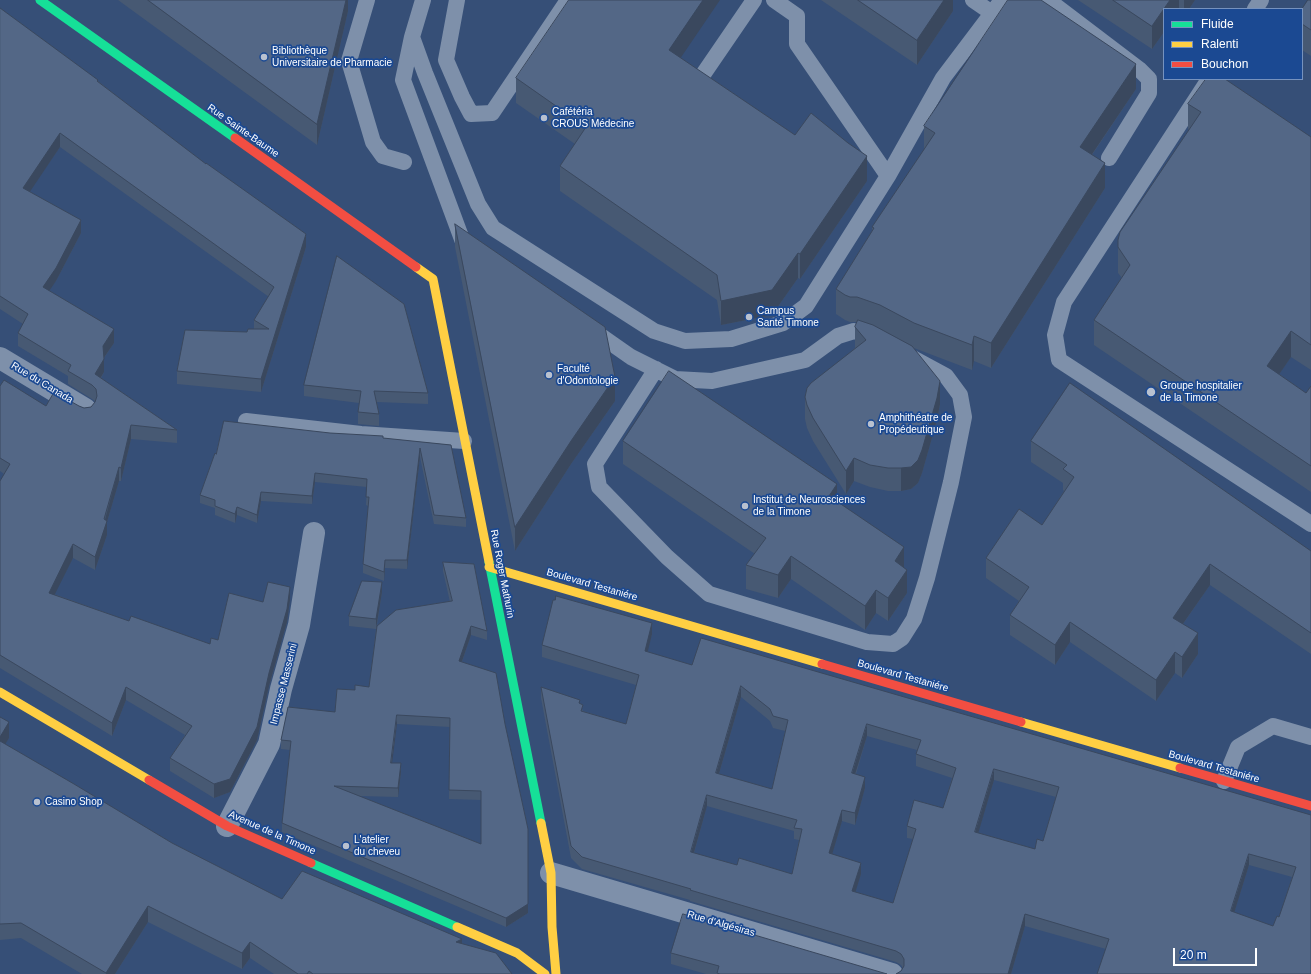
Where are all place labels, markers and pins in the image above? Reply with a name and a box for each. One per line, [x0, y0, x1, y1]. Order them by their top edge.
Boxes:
place label: Bibliothèque Universitaire de Pharmacie [272, 45, 392, 68]
marker: Bibliothèque Universitaire de Pharmacie [259, 52, 269, 62]
place label: Cafétéria CROUS Médecine [552, 106, 634, 130]
marker: Cafétéria CROUS Médecine [539, 113, 549, 123]
place label: Campus Santé Timone [757, 305, 819, 328]
marker: Campus Santé Timone [744, 312, 754, 322]
place label: Faculté d'Odontologie [557, 363, 618, 386]
marker: Faculté d'Odontologie [544, 370, 554, 380]
place label: Groupe hospitalier de la Timone [1160, 380, 1242, 404]
marker: Groupe hospitalier de la Timone [1145, 386, 1157, 398]
place label: Amphithéatre de Propédeutique [879, 412, 952, 436]
marker: Amphithéatre de Propédeutique [866, 419, 876, 429]
place label: Institut de Neurosciences de la Timone [753, 494, 865, 518]
marker: Institut de Neurosciences de la Timone [740, 501, 750, 511]
place label: Casino Shop [45, 796, 102, 808]
marker: Casino Shop [32, 797, 42, 807]
place label: L'atelier du cheveu [354, 834, 400, 858]
marker: L'atelier du cheveu [341, 841, 351, 851]

